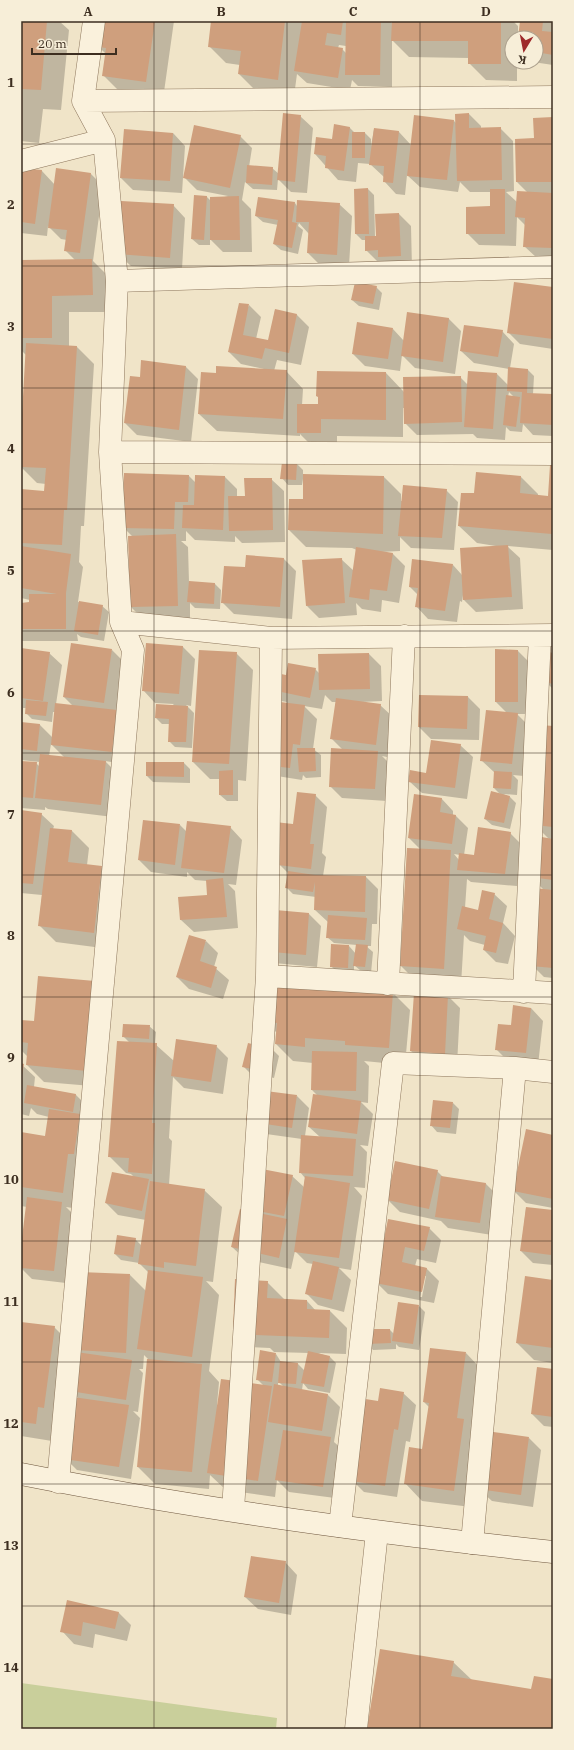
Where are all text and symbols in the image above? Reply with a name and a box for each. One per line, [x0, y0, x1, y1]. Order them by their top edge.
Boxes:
text: A [83, 3, 93, 20]
text: B [216, 3, 226, 20]
text: C [349, 3, 358, 20]
text: D [481, 3, 491, 20]
scale bar [32, 30, 116, 56]
north arrow [504, 30, 544, 70]
text: 20 m [38, 36, 67, 51]
text: K [516, 52, 528, 67]
text: 1 [7, 74, 15, 91]
text: 2 [7, 196, 15, 213]
text: 3 [7, 318, 15, 335]
text: 4 [7, 440, 15, 457]
text: 5 [7, 562, 15, 579]
text: 6 [7, 684, 15, 701]
text: 7 [7, 806, 15, 823]
text: 8 [7, 927, 15, 944]
text: 9 [7, 1049, 15, 1066]
text: 10 [3, 1171, 19, 1188]
text: 11 [3, 1293, 19, 1310]
text: 12 [3, 1415, 19, 1432]
text: 13 [3, 1537, 19, 1554]
text: 14 [3, 1659, 19, 1676]

